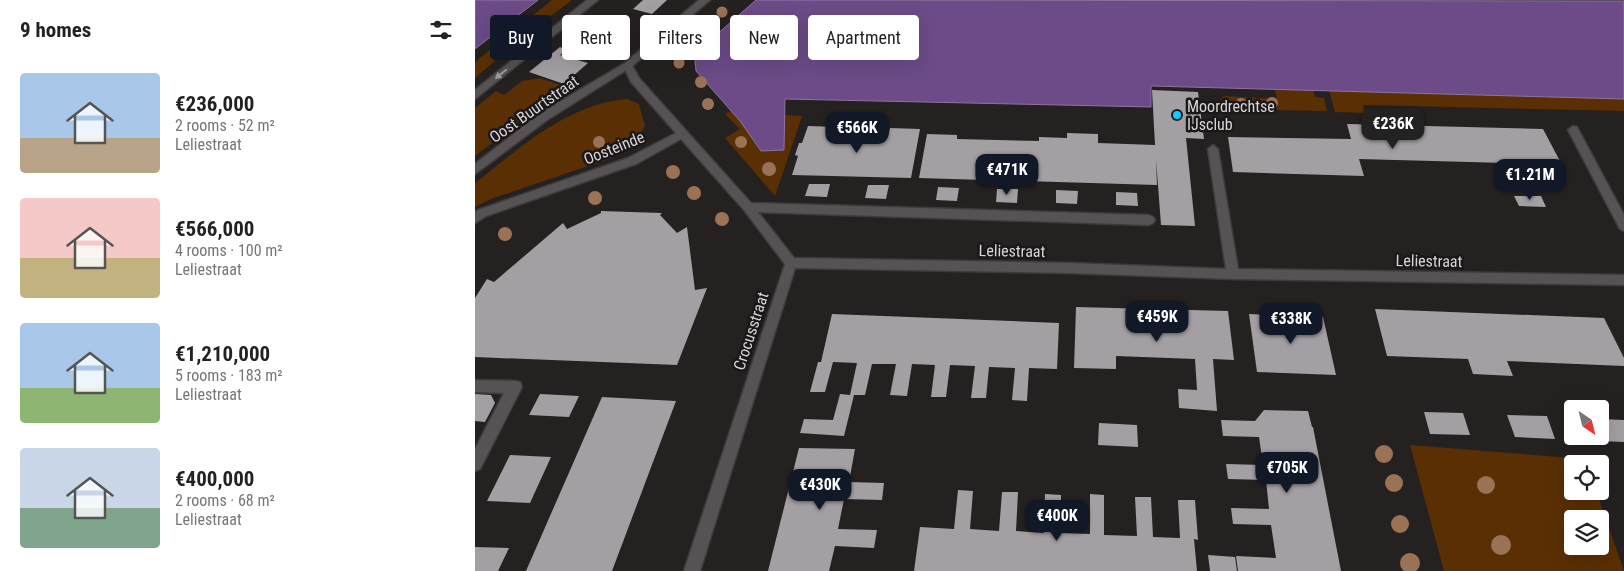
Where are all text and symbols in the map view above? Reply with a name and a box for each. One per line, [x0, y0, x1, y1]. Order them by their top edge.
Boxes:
chip: Buy [490, 15, 552, 60]
chip: Rent [562, 15, 630, 60]
chip: Filters [640, 15, 720, 60]
chip: New [730, 15, 798, 60]
chip: Apartment [808, 15, 919, 60]
icon: filters [427, 16, 455, 44]
text: 9 homes [20, 18, 91, 42]
one-way arrow [494, 69, 507, 80]
street label: Oost Buurtstraat [486, 71, 582, 147]
text: €236,000 [175, 92, 254, 116]
icon: home [60, 93, 120, 153]
place label: Moordrechtse IJsclub [1187, 97, 1275, 134]
pin: €236K [1358, 108, 1428, 150]
marker: Moordrechtse IJsclub [1171, 109, 1183, 121]
pin: €566K [822, 112, 892, 154]
text: €236K [1372, 114, 1414, 133]
text: 2 rooms · 52 m² [175, 116, 275, 135]
text: €566K [836, 118, 878, 137]
street label: Oosteinde [581, 127, 647, 169]
text: Leliestraat [175, 135, 242, 154]
pin: €471K [972, 154, 1042, 196]
pin: €1.21M [1489, 158, 1571, 201]
text: €471K [986, 160, 1028, 179]
text: €1.21M [1505, 165, 1555, 184]
text: €566,000 [175, 217, 254, 241]
icon: home [60, 218, 120, 278]
text: 4 rooms · 100 m² [175, 241, 283, 260]
street label: Leliestraat [979, 241, 1046, 261]
street label: Leliestraat [1396, 251, 1463, 271]
text: Leliestraat [175, 260, 242, 279]
street label: Crocusstraat [729, 289, 773, 372]
pin: €459K [1122, 300, 1192, 343]
pin: €338K [1256, 302, 1326, 345]
text: €459K [1136, 307, 1178, 326]
text: €338K [1270, 309, 1312, 328]
text: €1,210,000 [175, 342, 270, 366]
icon: home [60, 343, 120, 403]
text: 5 rooms · 183 m² [175, 366, 283, 385]
text: Leliestraat [175, 385, 242, 404]
north arrow [1564, 400, 1609, 445]
map controls [1564, 400, 1609, 555]
pin: €705K [1252, 452, 1322, 494]
button: locate [1564, 455, 1609, 500]
text: €705K [1266, 458, 1308, 477]
text: €400,000 [175, 467, 254, 491]
icon: home [60, 468, 120, 528]
pin: €430K [785, 468, 855, 511]
text: €430K [799, 475, 841, 494]
text: 2 rooms · 68 m² [175, 491, 275, 510]
pin: €400K [1022, 500, 1092, 542]
text: €400K [1036, 506, 1078, 525]
text: Leliestraat [175, 510, 242, 529]
button: layers [1564, 510, 1609, 555]

